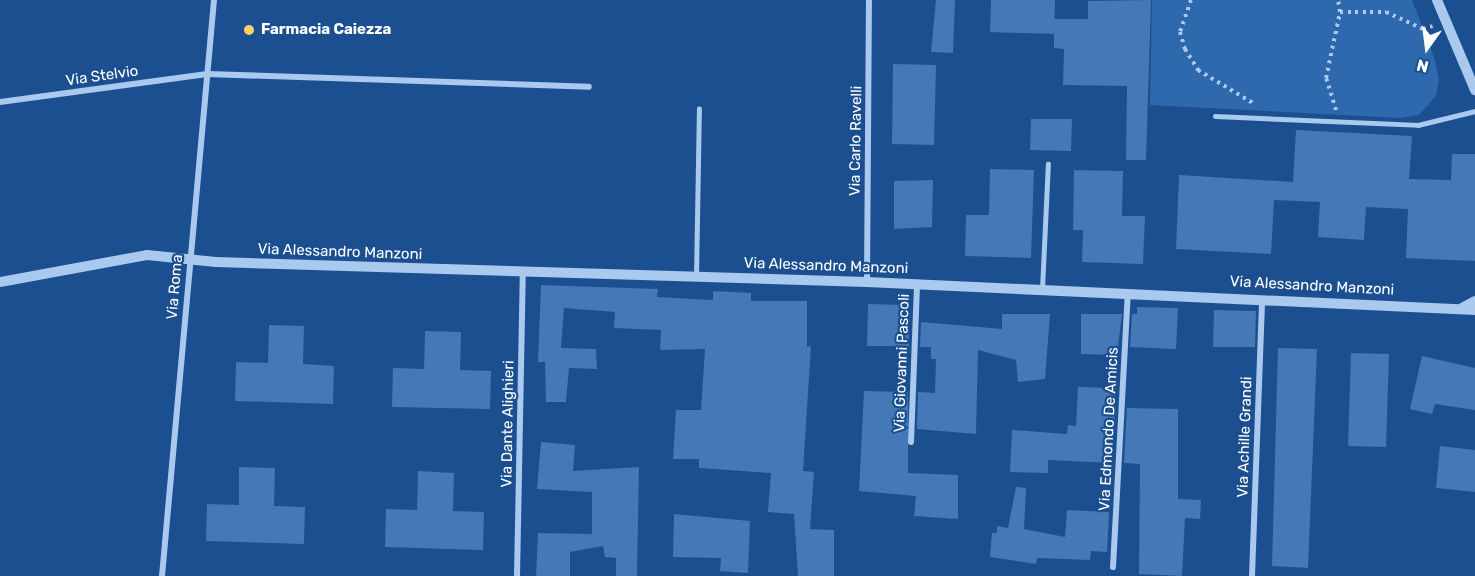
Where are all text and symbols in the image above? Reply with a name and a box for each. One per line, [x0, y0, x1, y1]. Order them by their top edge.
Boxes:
north arrow [1397, 18, 1457, 78]
place label: Farmacia Caiezza [261, 21, 391, 39]
marker: Farmacia Caiezza [242, 23, 256, 37]
text: N [1415, 55, 1430, 77]
street label: Via Stelvio [65, 62, 139, 90]
street label: Via Carlo Ravelli [846, 86, 866, 196]
street label: Via Alessandro Manzoni [257, 240, 423, 264]
street label: Via Roma [163, 254, 187, 320]
street label: Via Alessandro Manzoni [743, 254, 909, 278]
street label: Via Alessandro Manzoni [1229, 273, 1395, 299]
street label: Via Giovanni Pascoli [891, 293, 913, 433]
street label: Via Edmondo De Amicis [1096, 346, 1122, 512]
street label: Via Dante Alighieri [498, 360, 518, 488]
street label: Via Achille Grandi [1234, 376, 1256, 498]

